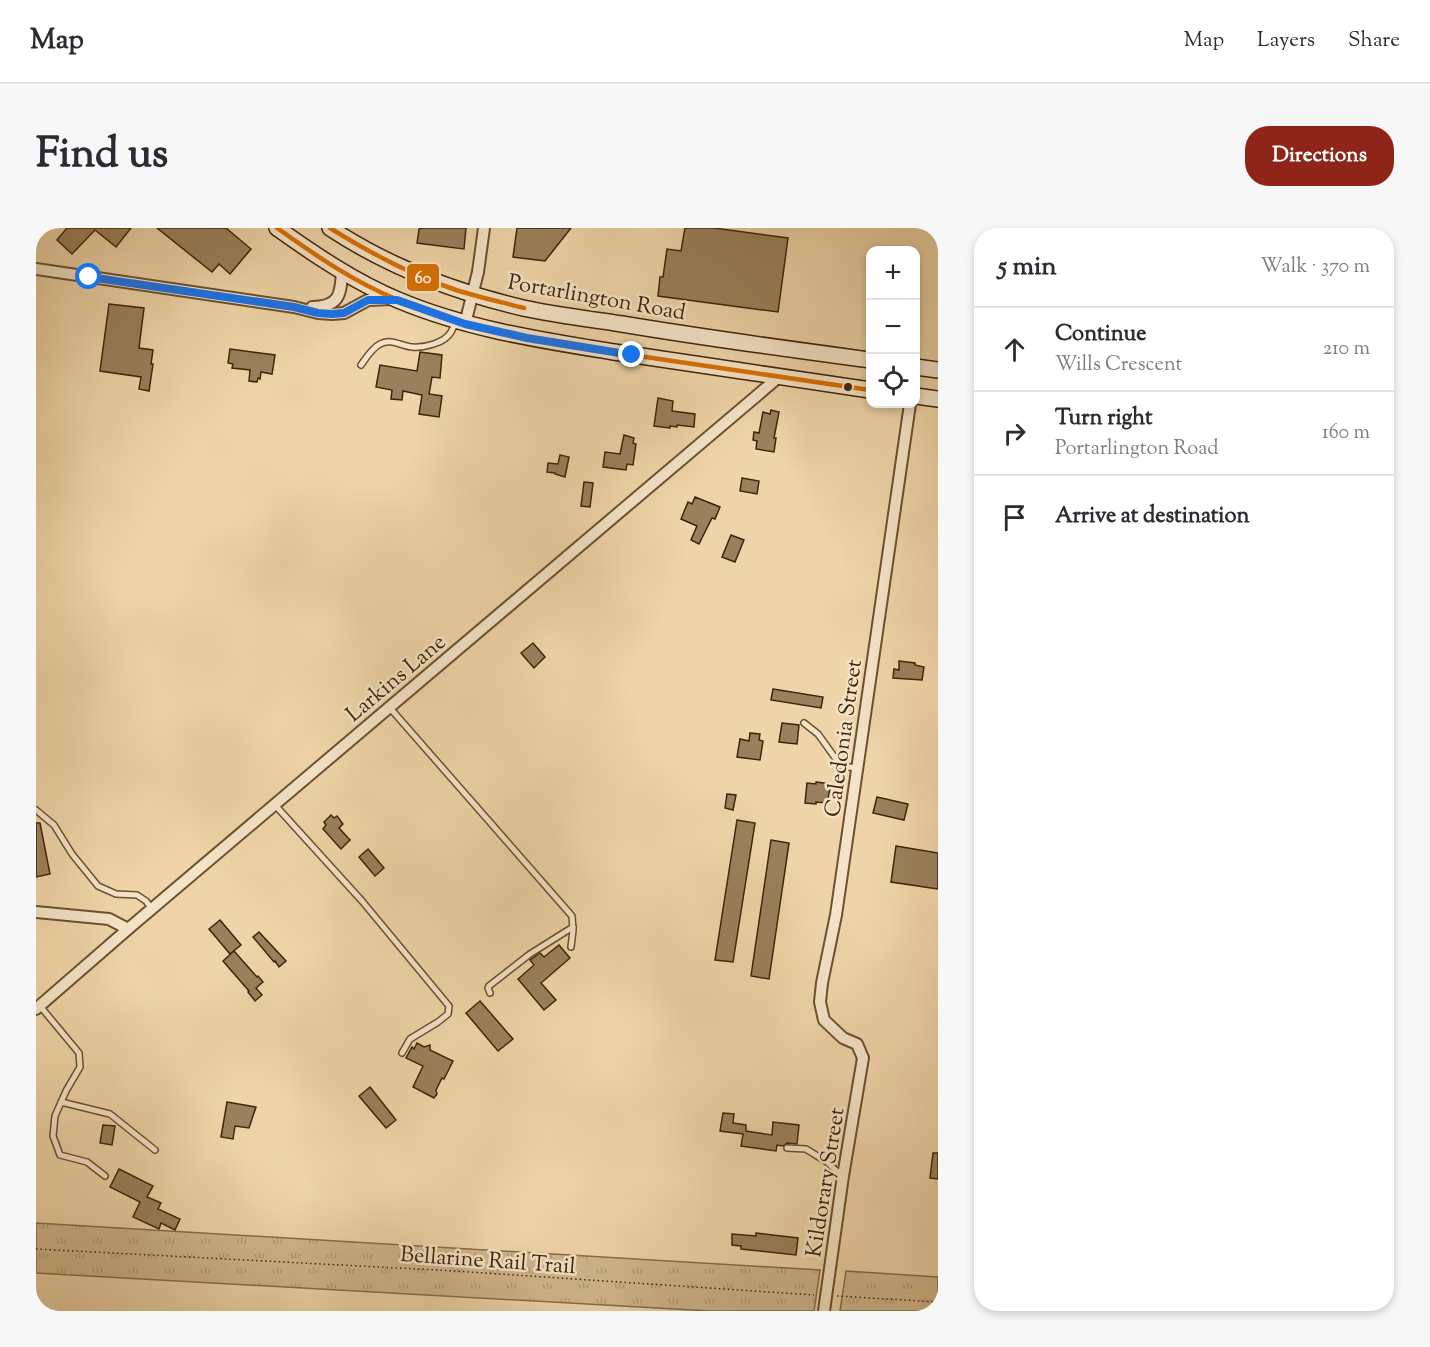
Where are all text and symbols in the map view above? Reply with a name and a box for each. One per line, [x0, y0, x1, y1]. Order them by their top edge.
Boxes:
text: Map [30, 21, 84, 61]
text: Map [1184, 26, 1224, 56]
text: Layers [1257, 26, 1315, 56]
text: Share [1348, 26, 1400, 56]
text: Find us [36, 126, 168, 186]
button: Directions [1245, 126, 1394, 186]
map controls [866, 246, 920, 408]
button: + [866, 246, 920, 300]
text: 5 min [998, 249, 1057, 286]
text: Walk · 370 m [1260, 253, 1370, 282]
route start [75, 263, 101, 289]
line badge: 60 [406, 263, 440, 292]
text: 60 [415, 268, 432, 291]
street label: Portarlington Road [505, 268, 688, 330]
button: − [866, 300, 920, 354]
text: Continue [1055, 319, 1146, 351]
icon: ahead [998, 333, 1031, 366]
text: 210 m [1323, 335, 1370, 364]
route end [618, 341, 644, 367]
text: Wills Crescent [1055, 351, 1182, 380]
button: locate [866, 354, 920, 408]
unlabelled marker [842, 381, 854, 393]
text: Turn right [1055, 403, 1152, 435]
icon: right [998, 417, 1031, 450]
text: 160 m [1322, 419, 1370, 448]
text: Portarlington Road [1055, 435, 1219, 464]
icon: arrive [998, 501, 1031, 534]
text: Arrive at destination [1055, 501, 1250, 533]
street label: Larkins Lane [340, 628, 454, 731]
street label: Caledonia Street [818, 657, 872, 819]
street label: Kildorary Street [799, 1105, 855, 1260]
street label: Bellarine Rail Trail [399, 1240, 577, 1284]

